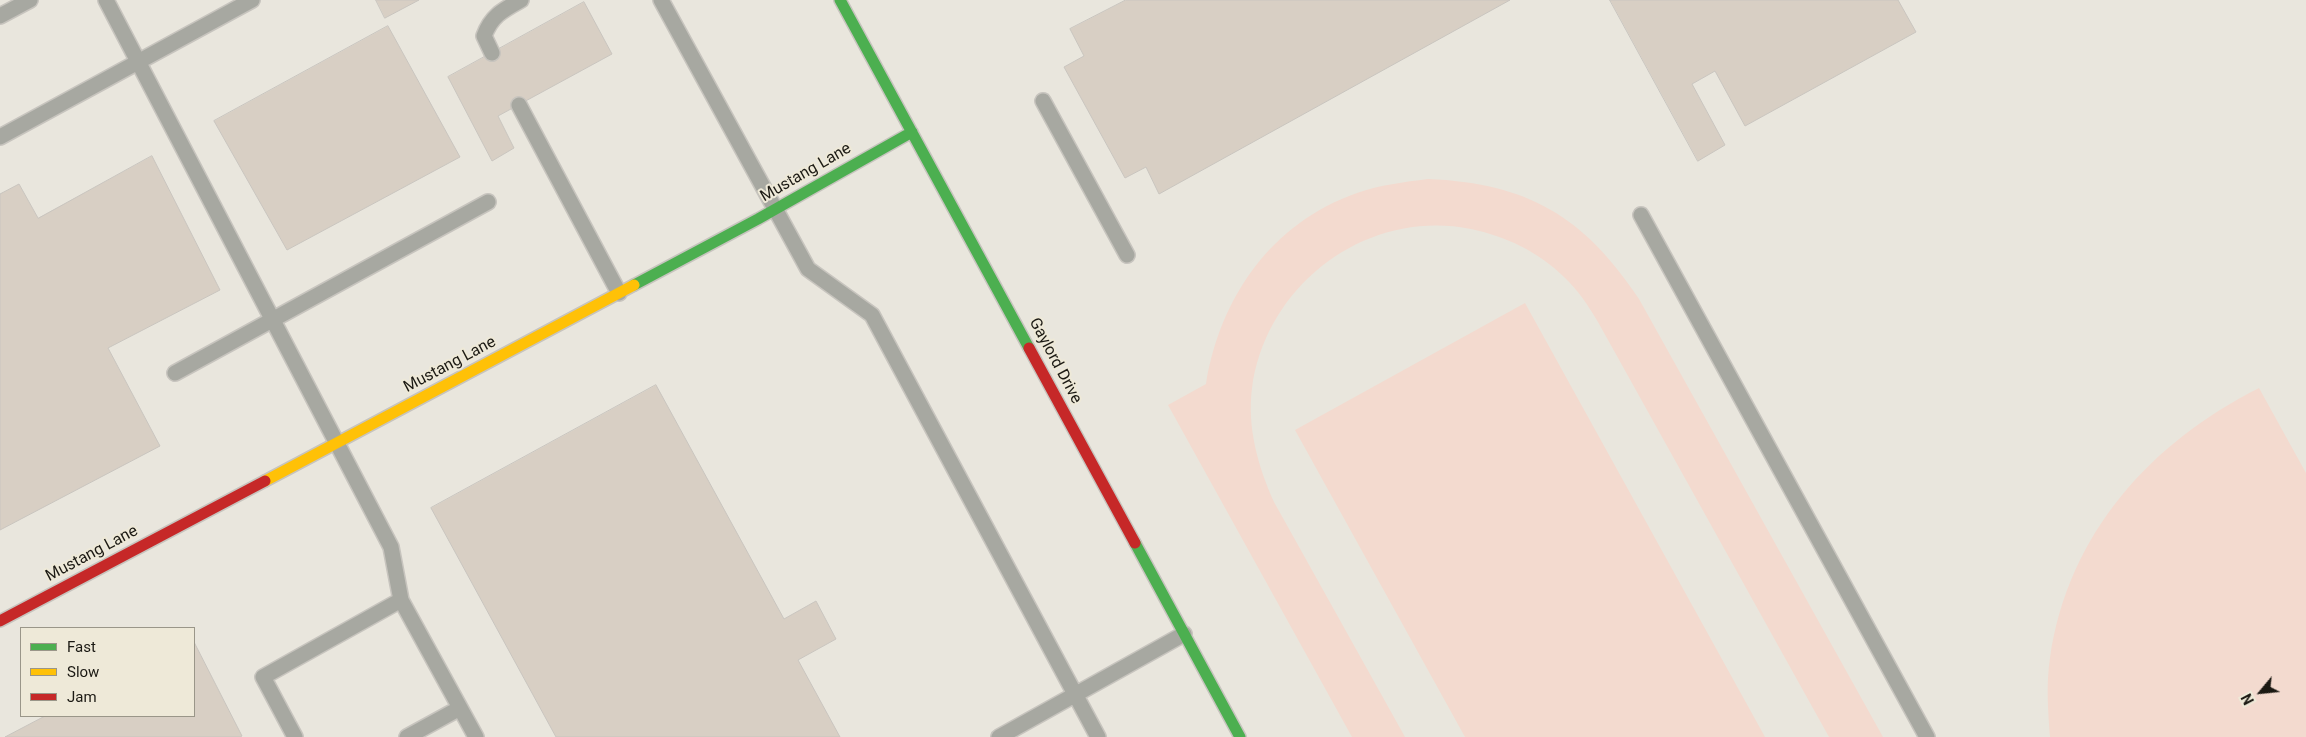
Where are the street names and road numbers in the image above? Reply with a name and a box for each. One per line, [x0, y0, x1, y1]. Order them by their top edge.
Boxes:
street label: Mustang Lane [757, 139, 855, 207]
street label: Gaylord Drive [1024, 315, 1086, 407]
street label: Mustang Lane [401, 333, 499, 397]
street label: Mustang Lane [43, 522, 141, 586]

